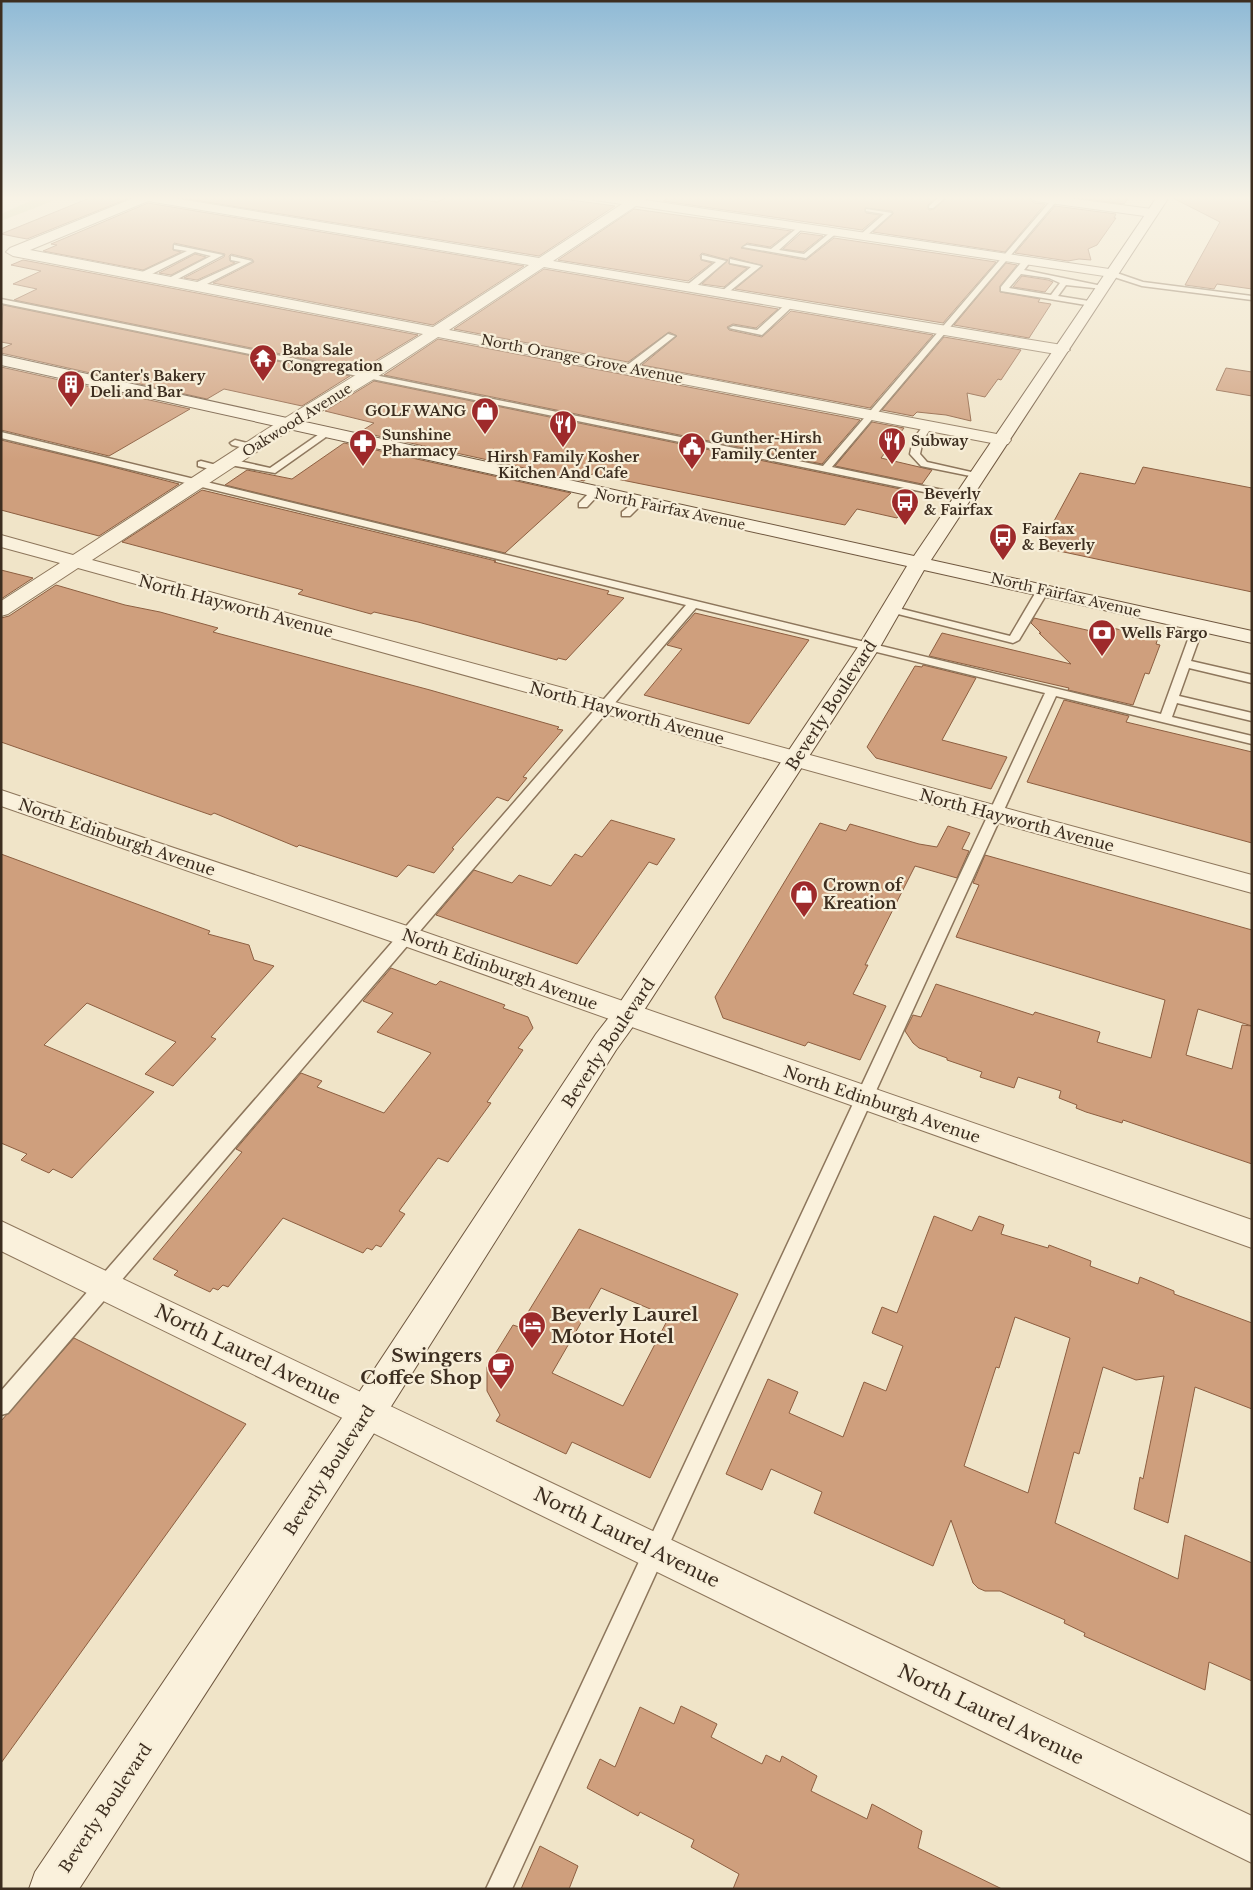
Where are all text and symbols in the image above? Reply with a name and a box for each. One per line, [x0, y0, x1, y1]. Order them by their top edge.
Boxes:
street label: North Orange Grove Avenue [480, 331, 684, 387]
place label: Baba Sale Congregation [282, 341, 383, 375]
temple icon: Baba Sale Congregation [248, 343, 278, 382]
place label: Canter's Bakery Deli and Bar [90, 367, 207, 401]
building icon: Canter's Bakery Deli and Bar [56, 369, 86, 408]
street label: Oakwood Avenue [239, 379, 355, 461]
shop icon: GOLF WANG [470, 396, 500, 435]
place label: GOLF WANG [365, 402, 467, 420]
restaurant icon: Hirsh Family Kosher Kitchen And Cafe [548, 409, 578, 448]
place label: Sunshine Pharmacy [382, 426, 458, 460]
restaurant icon: Subway [877, 426, 907, 465]
pharmacy icon: Sunshine Pharmacy [348, 428, 378, 467]
place label: Gunther-Hirsh Family Center [711, 429, 822, 463]
public building icon: Gunther-Hirsh Family Center [677, 431, 707, 470]
place label: Subway [911, 432, 969, 450]
place label: Hirsh Family Kosher Kitchen And Cafe [487, 448, 639, 482]
street label: North Fairfax Avenue [593, 484, 747, 534]
place label: Beverly & Fairfax [924, 485, 994, 519]
bus stop icon: Beverly & Fairfax [890, 487, 920, 526]
place label: Fairfax & Beverly [1022, 520, 1096, 554]
bus stop icon: Fairfax & Beverly [988, 522, 1018, 561]
street label: North Fairfax Avenue [989, 569, 1143, 621]
street label: North Hayworth Avenue [137, 570, 335, 642]
bank icon: Wells Fargo [1087, 618, 1117, 657]
place label: Wells Fargo [1120, 624, 1207, 642]
street label: Beverly Boulevard [781, 636, 881, 774]
street label: North Hayworth Avenue [528, 677, 726, 749]
street label: North Hayworth Avenue [918, 784, 1116, 856]
street label: North Edinburgh Avenue [16, 794, 218, 880]
place label: Crown of Kreation [823, 875, 904, 913]
shop icon: Crown of Kreation [789, 879, 819, 918]
street label: North Edinburgh Avenue [399, 924, 601, 1014]
street label: Beverly Boulevard [557, 975, 659, 1111]
street label: North Edinburgh Avenue [781, 1061, 983, 1147]
street label: North Laurel Avenue [151, 1299, 344, 1409]
place label: Beverly Laurel Motor Hotel [551, 1303, 698, 1348]
hotel icon: Beverly Laurel Motor Hotel [517, 1310, 547, 1349]
place label: Swingers Coffee Shop [360, 1344, 482, 1389]
cafe icon: Swingers Coffee Shop [486, 1351, 516, 1390]
street label: Beverly Boulevard [279, 1401, 379, 1539]
street label: North Laurel Avenue [530, 1482, 723, 1592]
street label: North Laurel Avenue [894, 1659, 1087, 1769]
street label: Beverly Boulevard [54, 1740, 156, 1876]

